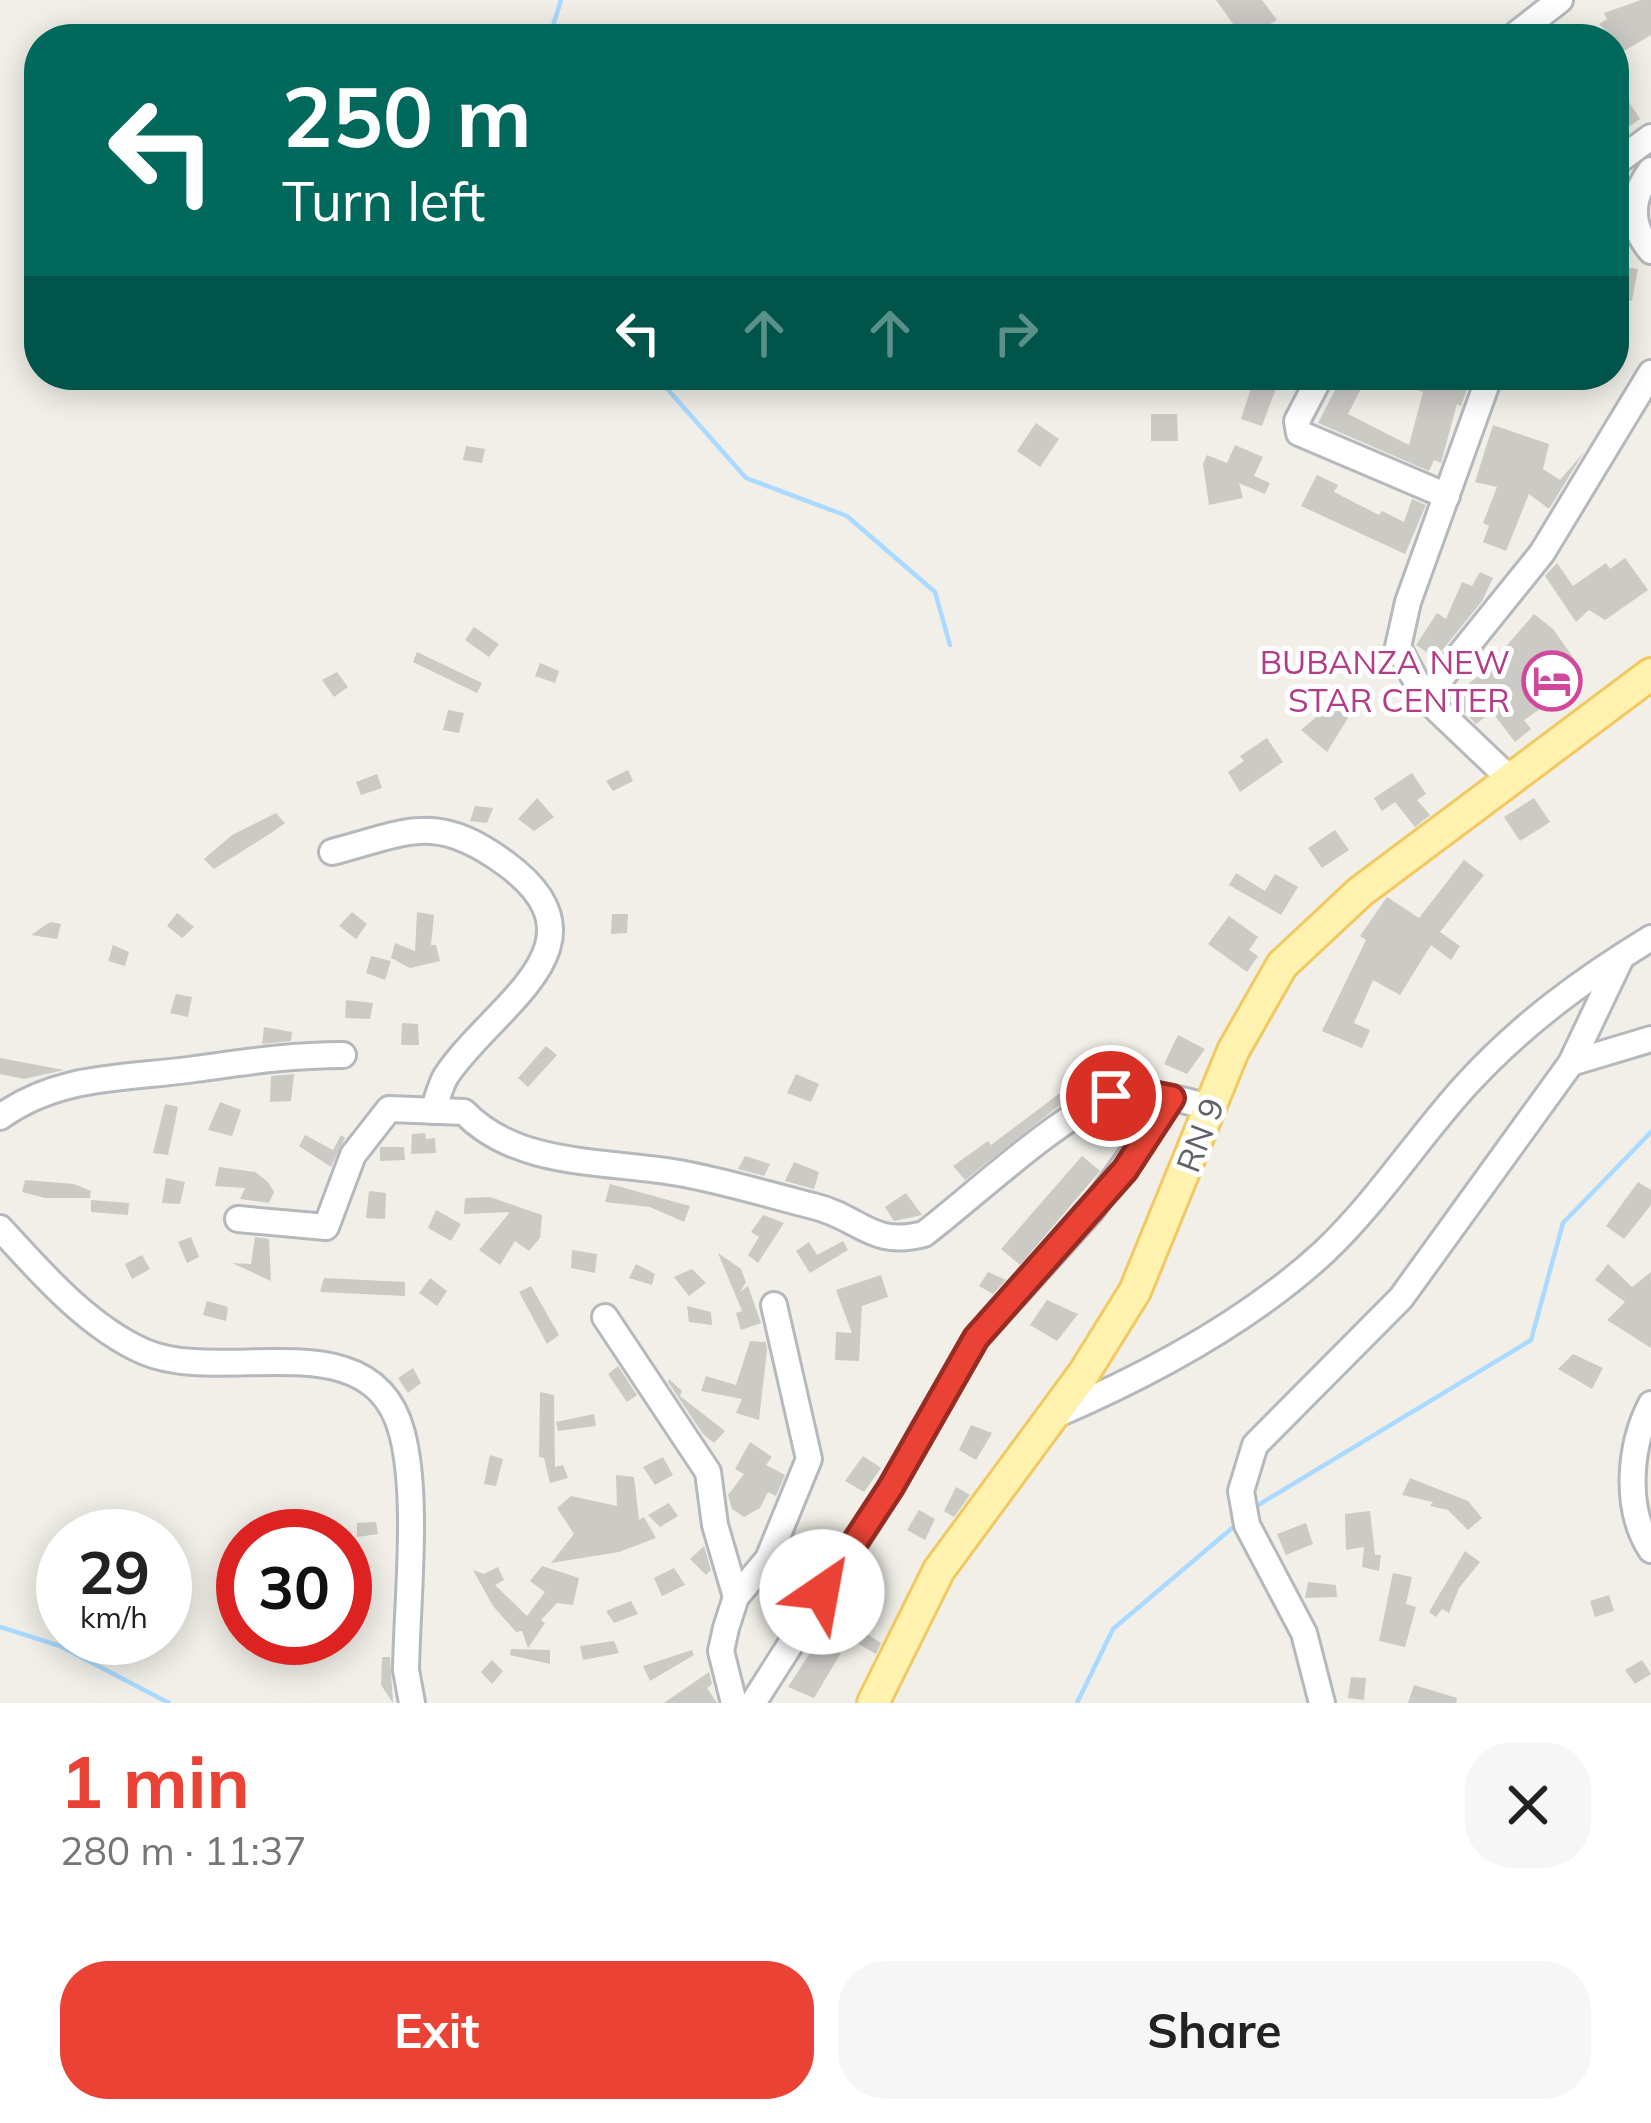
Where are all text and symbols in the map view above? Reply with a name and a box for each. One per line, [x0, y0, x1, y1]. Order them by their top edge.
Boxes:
text: 250 m [282, 63, 532, 168]
icon: left [84, 72, 240, 228]
text: Turn left [282, 167, 485, 235]
icon: left [605, 300, 671, 366]
icon: ahead [731, 300, 797, 366]
icon: ahead [857, 300, 923, 366]
icon: right [983, 300, 1049, 366]
place label: BUBANZA NEW STAR CENTER [1260, 641, 1510, 720]
hotel icon: BUBANZA NEW STAR CENTER [1521, 650, 1583, 712]
pin [1060, 1045, 1162, 1147]
icon: arrive [1078, 1063, 1144, 1129]
street label: RN 9 [1167, 1092, 1232, 1178]
speed limit sign: 30 [216, 1509, 372, 1665]
position arrow [759, 1529, 885, 1655]
text: 29 [78, 1534, 150, 1609]
text: km/h [80, 1598, 148, 1636]
text: 1 min [60, 1736, 250, 1826]
button: close [1465, 1742, 1591, 1868]
text: 280 m · 11:37 [60, 1826, 306, 1875]
button: Exit [60, 1961, 814, 2099]
button: Share [838, 1961, 1591, 2099]

